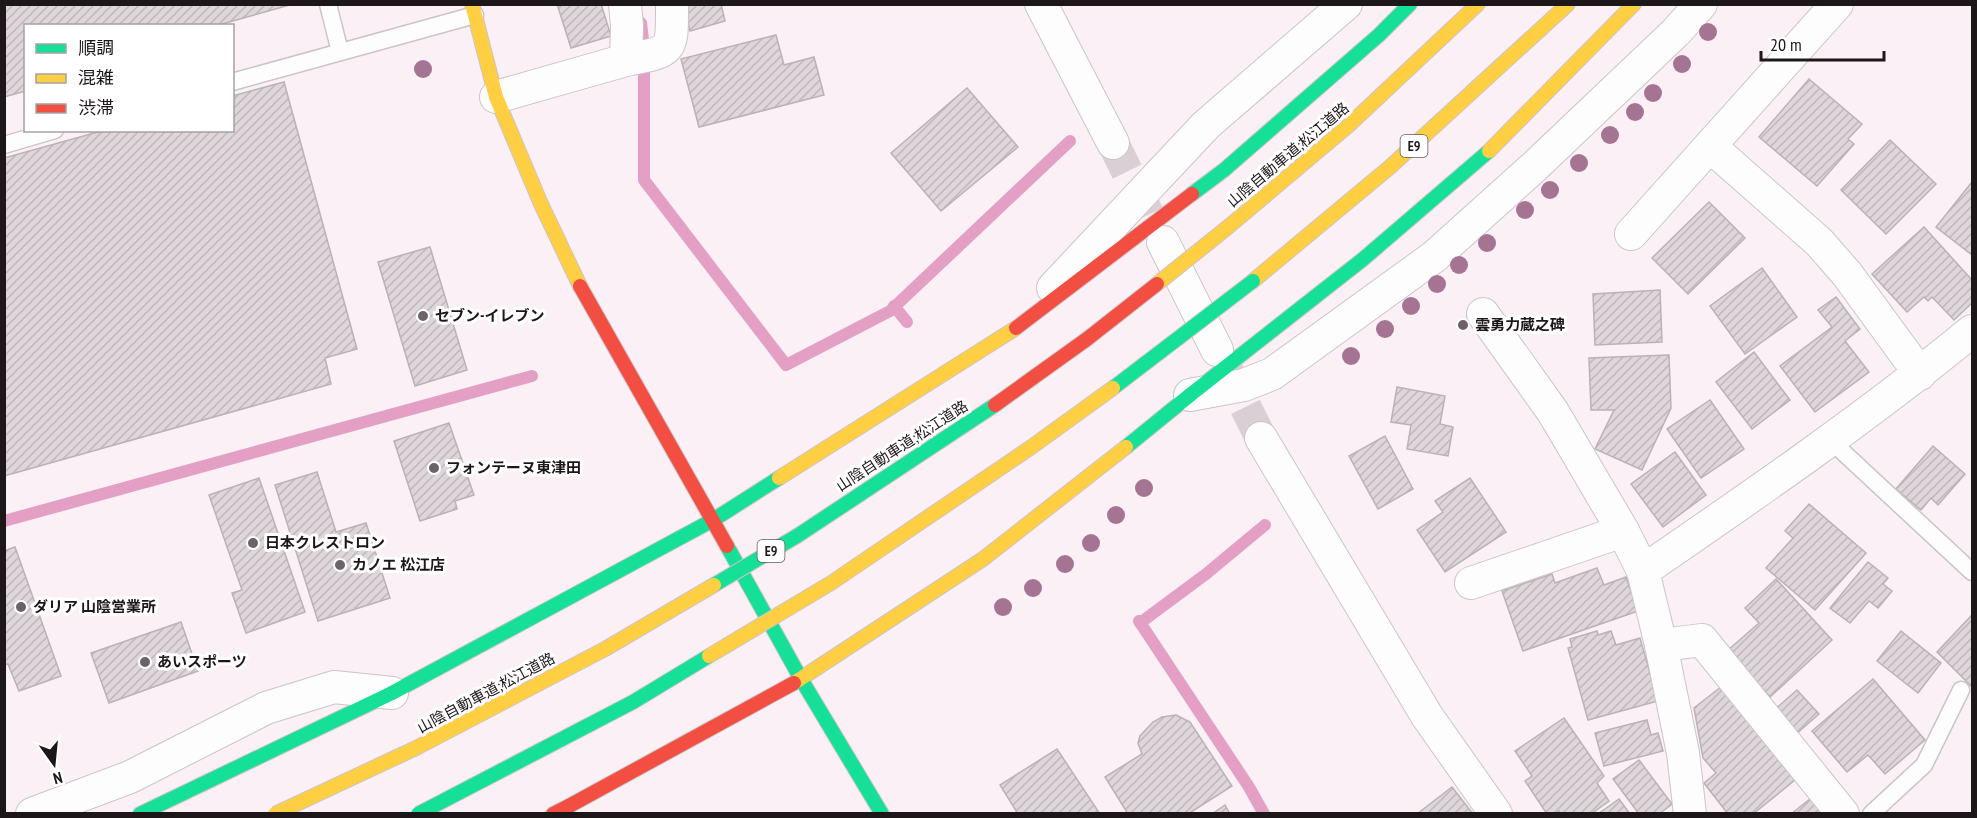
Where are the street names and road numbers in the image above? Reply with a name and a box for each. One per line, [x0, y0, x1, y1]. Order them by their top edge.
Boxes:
street label: 山陰自動車道;松江道路 [1223, 98, 1352, 211]
road number: E9 [1400, 135, 1428, 157]
street label: 山陰自動車道;松江道路 [832, 396, 971, 495]
road number: E9 [758, 540, 784, 562]
street label: 山陰自動車道;松江道路 [414, 648, 558, 737]

